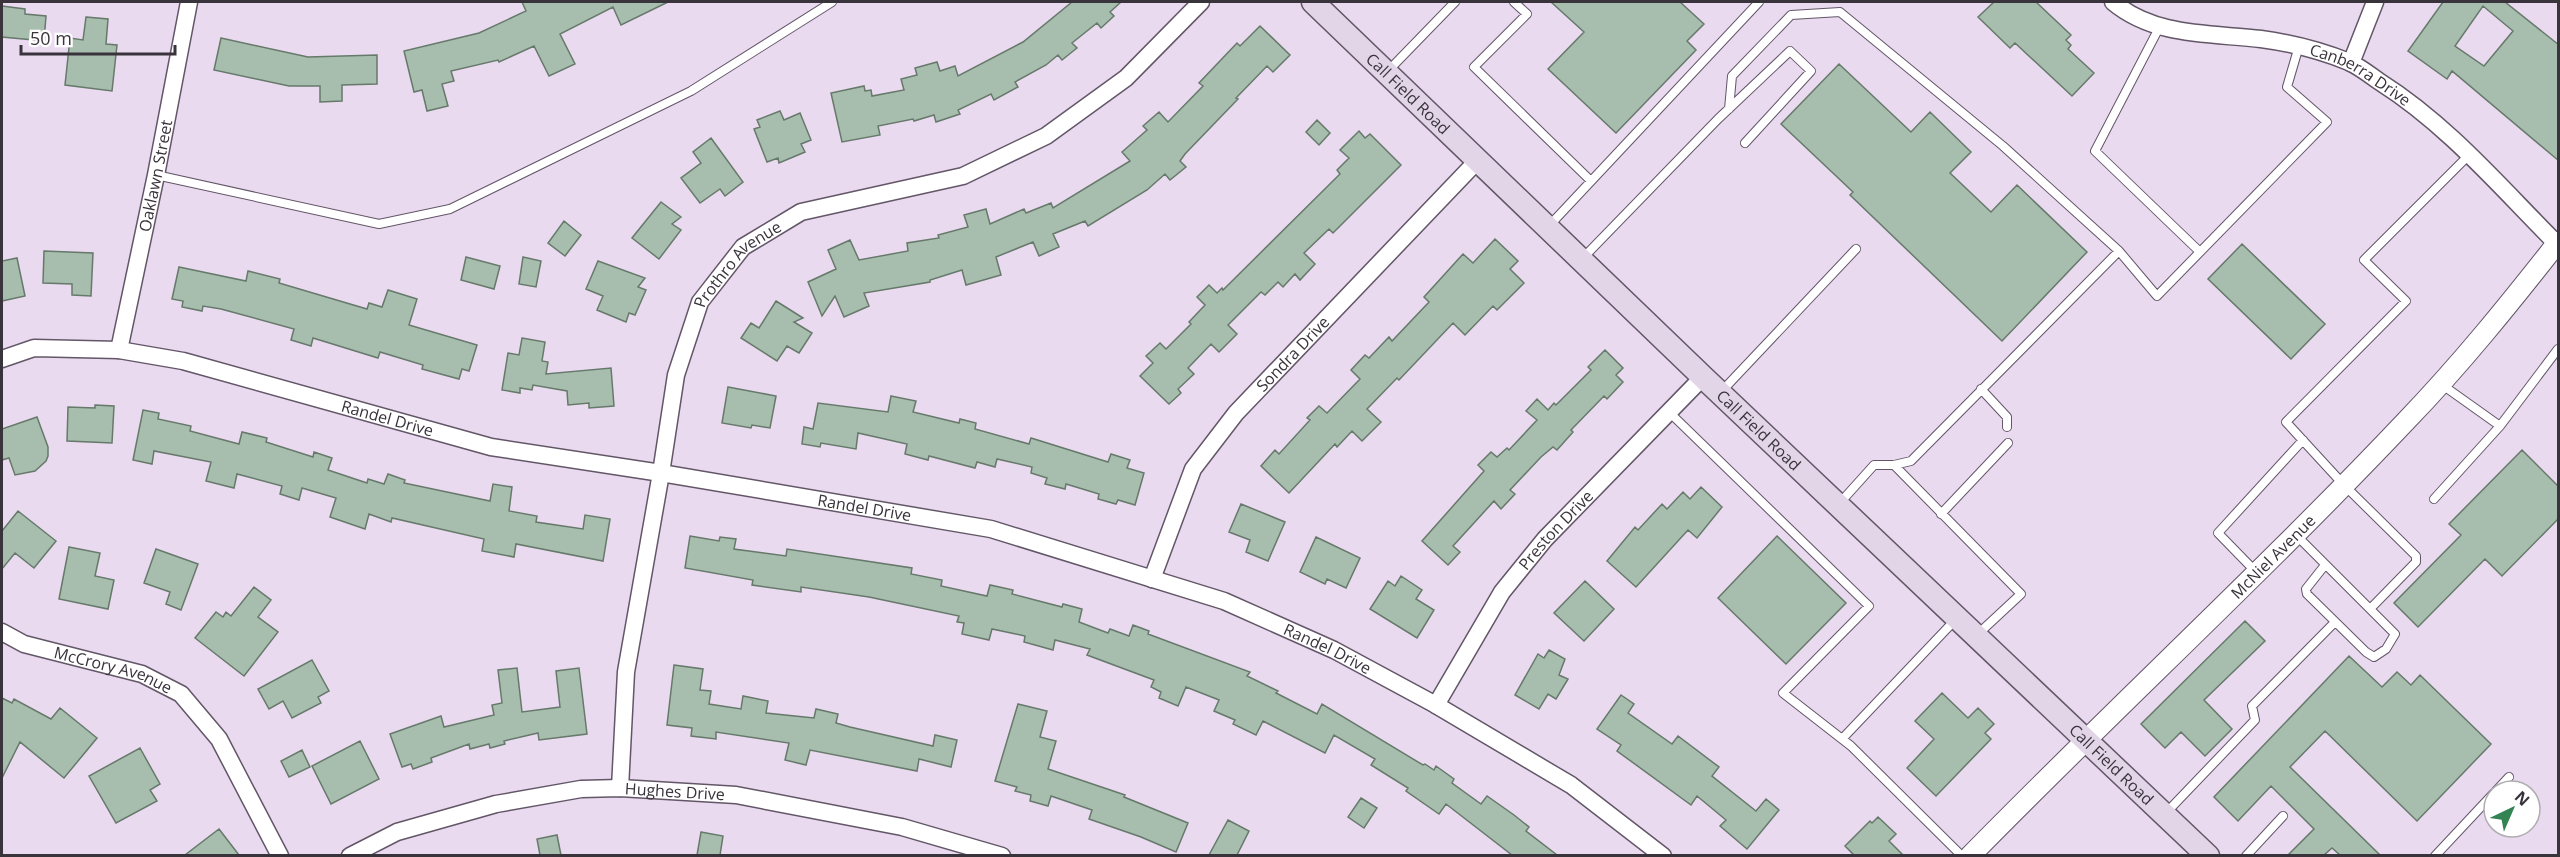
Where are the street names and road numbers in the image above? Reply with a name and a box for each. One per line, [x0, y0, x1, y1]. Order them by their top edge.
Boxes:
street label: Canberra Drive [2307, 38, 2415, 111]
street label: Call Field Road [1361, 48, 1455, 139]
street label: Oaklawn Street [133, 118, 177, 234]
street label: Prothro Avenue [688, 216, 785, 310]
street label: Sondra Drive [1251, 311, 1334, 396]
street label: Call Field Road [1712, 385, 1806, 475]
street label: Randel Drive [339, 395, 436, 441]
street label: Preston Drive [1513, 485, 1598, 574]
street label: Randel Drive [816, 489, 913, 526]
street label: McNiel Avenue [2226, 510, 2320, 604]
street label: Randel Drive [1280, 618, 1375, 679]
street label: McCrory Avenue [52, 641, 176, 699]
street label: Call Field Road [2064, 719, 2158, 810]
street label: Hughes Drive [624, 777, 726, 805]

